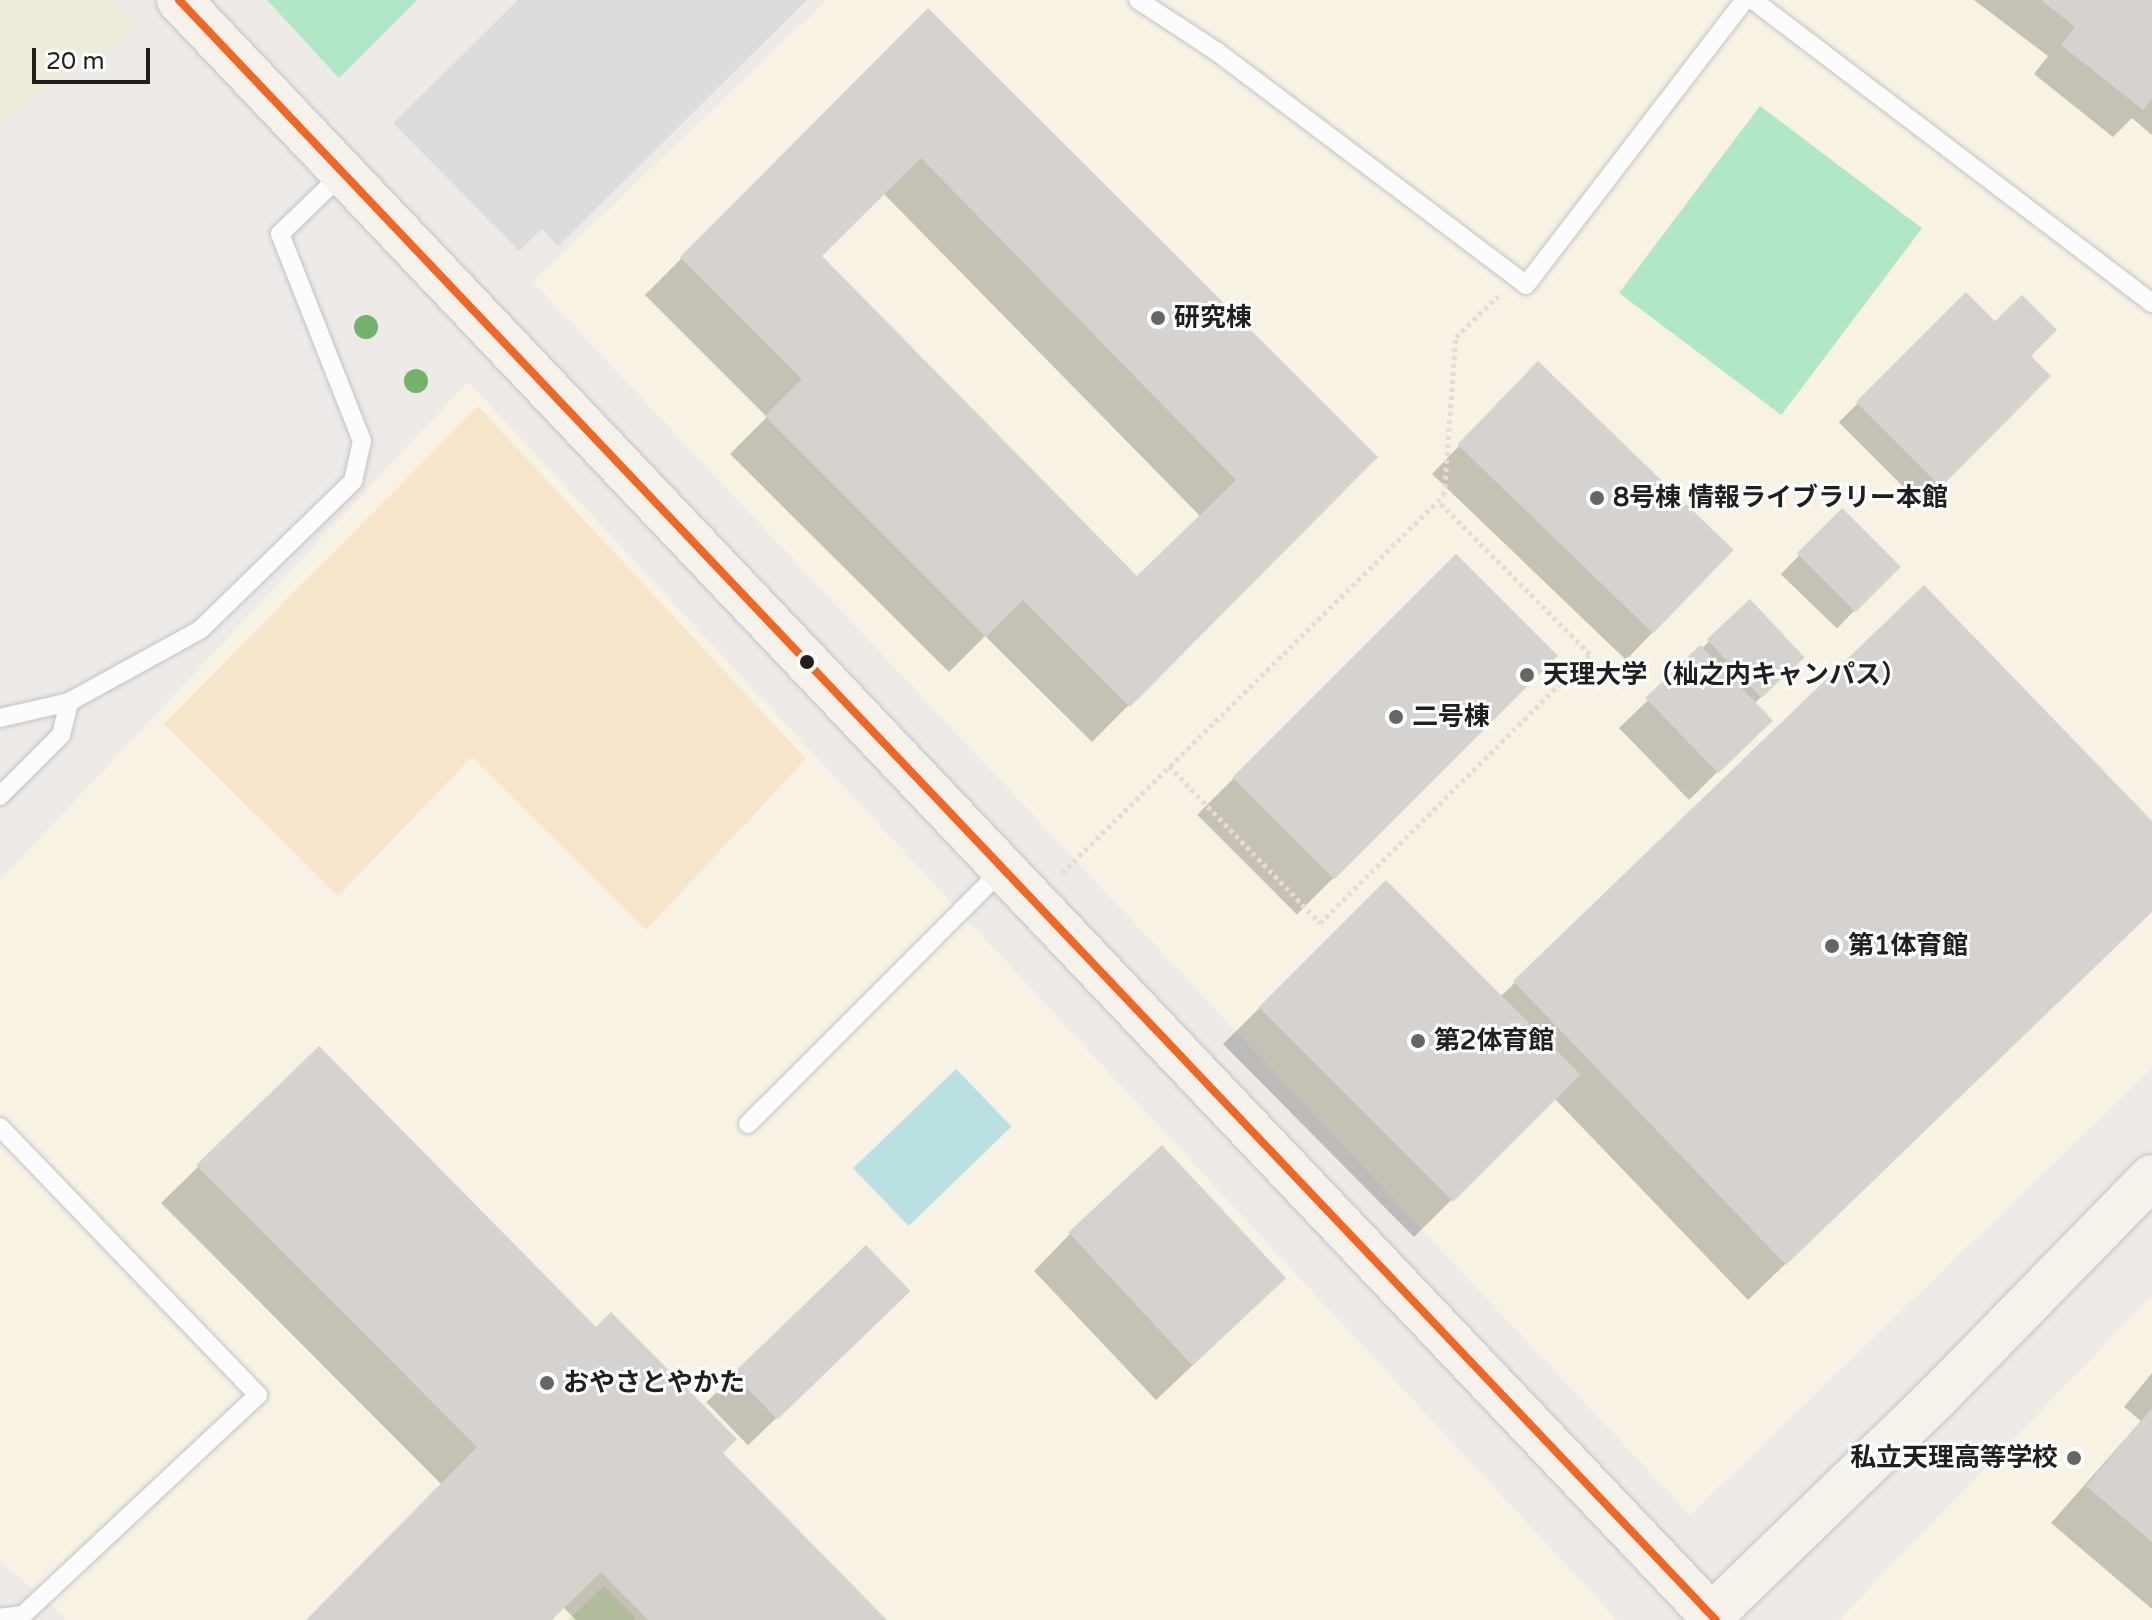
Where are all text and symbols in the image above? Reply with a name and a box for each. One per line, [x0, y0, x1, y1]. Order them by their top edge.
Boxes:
scale bar [36, 32, 154, 82]
text: 20 m [46, 47, 104, 76]
place label: 研究棟 [1174, 302, 1252, 334]
marker: 研究棟 [1149, 309, 1167, 327]
place label: 8号棟 情報ライブラリー本館 [1613, 482, 1948, 514]
marker: 8号棟 情報ライブラリー本館 [1588, 489, 1606, 507]
unlabelled marker [799, 654, 815, 670]
place label: 天理大学（杣之内キャンパス） [1543, 659, 1907, 691]
marker: 天理大学（杣之内キャンパス） [1518, 666, 1536, 684]
place label: 二号棟 [1412, 701, 1490, 733]
marker: 二号棟 [1387, 708, 1405, 726]
place label: 第1体育館 [1848, 930, 1968, 962]
marker: 第1体育館 [1823, 937, 1841, 955]
place label: 第2体育館 [1434, 1025, 1554, 1057]
marker: 第2体育館 [1409, 1032, 1427, 1050]
place label: おやさとやかた [563, 1367, 745, 1399]
marker: おやさとやかた [538, 1374, 556, 1392]
place label: 私立天理高等学校 [1850, 1442, 2058, 1474]
marker: 私立天理高等学校 [2065, 1449, 2083, 1467]

